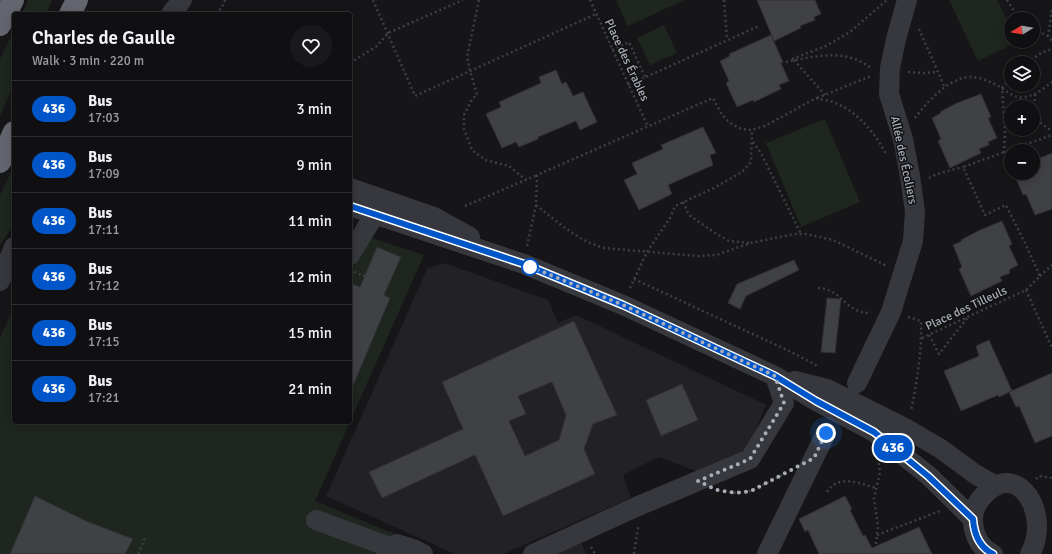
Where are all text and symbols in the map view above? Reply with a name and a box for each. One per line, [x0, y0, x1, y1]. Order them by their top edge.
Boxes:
north arrow [1004, 12, 1040, 48]
map controls [1004, 12, 1040, 180]
street label: Place des Érables [601, 17, 652, 104]
button: heart [290, 25, 332, 67]
text: Charles de Gaulle [32, 26, 175, 50]
text: Walk · 3 min · 220 m [32, 53, 144, 69]
button: layers [1004, 56, 1040, 92]
text: Bus [88, 92, 112, 110]
text: 436 [43, 100, 65, 117]
text: 3 min [296, 100, 332, 118]
button: + [1004, 100, 1040, 136]
text: 17:03 [88, 110, 120, 126]
street label: Allée des Écoliers [887, 115, 920, 206]
button: − [1004, 144, 1040, 180]
text: Bus [88, 148, 112, 166]
text: 436 [43, 156, 65, 173]
text: 9 min [296, 156, 332, 174]
text: 17:09 [88, 166, 120, 182]
text: Bus [88, 204, 112, 222]
text: 436 [43, 212, 65, 229]
text: 11 min [288, 212, 332, 230]
text: 17:11 [88, 222, 120, 238]
unlabelled marker [521, 258, 539, 276]
text: Bus [88, 260, 112, 278]
text: 436 [43, 268, 65, 285]
text: 12 min [288, 268, 332, 286]
text: 17:12 [88, 278, 120, 294]
street label: Place des Tilleuls [923, 283, 1009, 334]
text: Bus [88, 316, 112, 334]
text: 436 [43, 324, 65, 341]
text: 15 min [288, 324, 332, 342]
text: 17:15 [88, 334, 120, 350]
text: Bus [88, 372, 112, 390]
text: 436 [43, 380, 65, 397]
text: 21 min [288, 380, 332, 398]
text: 17:21 [88, 390, 120, 406]
your location [816, 423, 836, 443]
line badge: 436 [870, 435, 916, 461]
text: 436 [882, 439, 904, 456]

